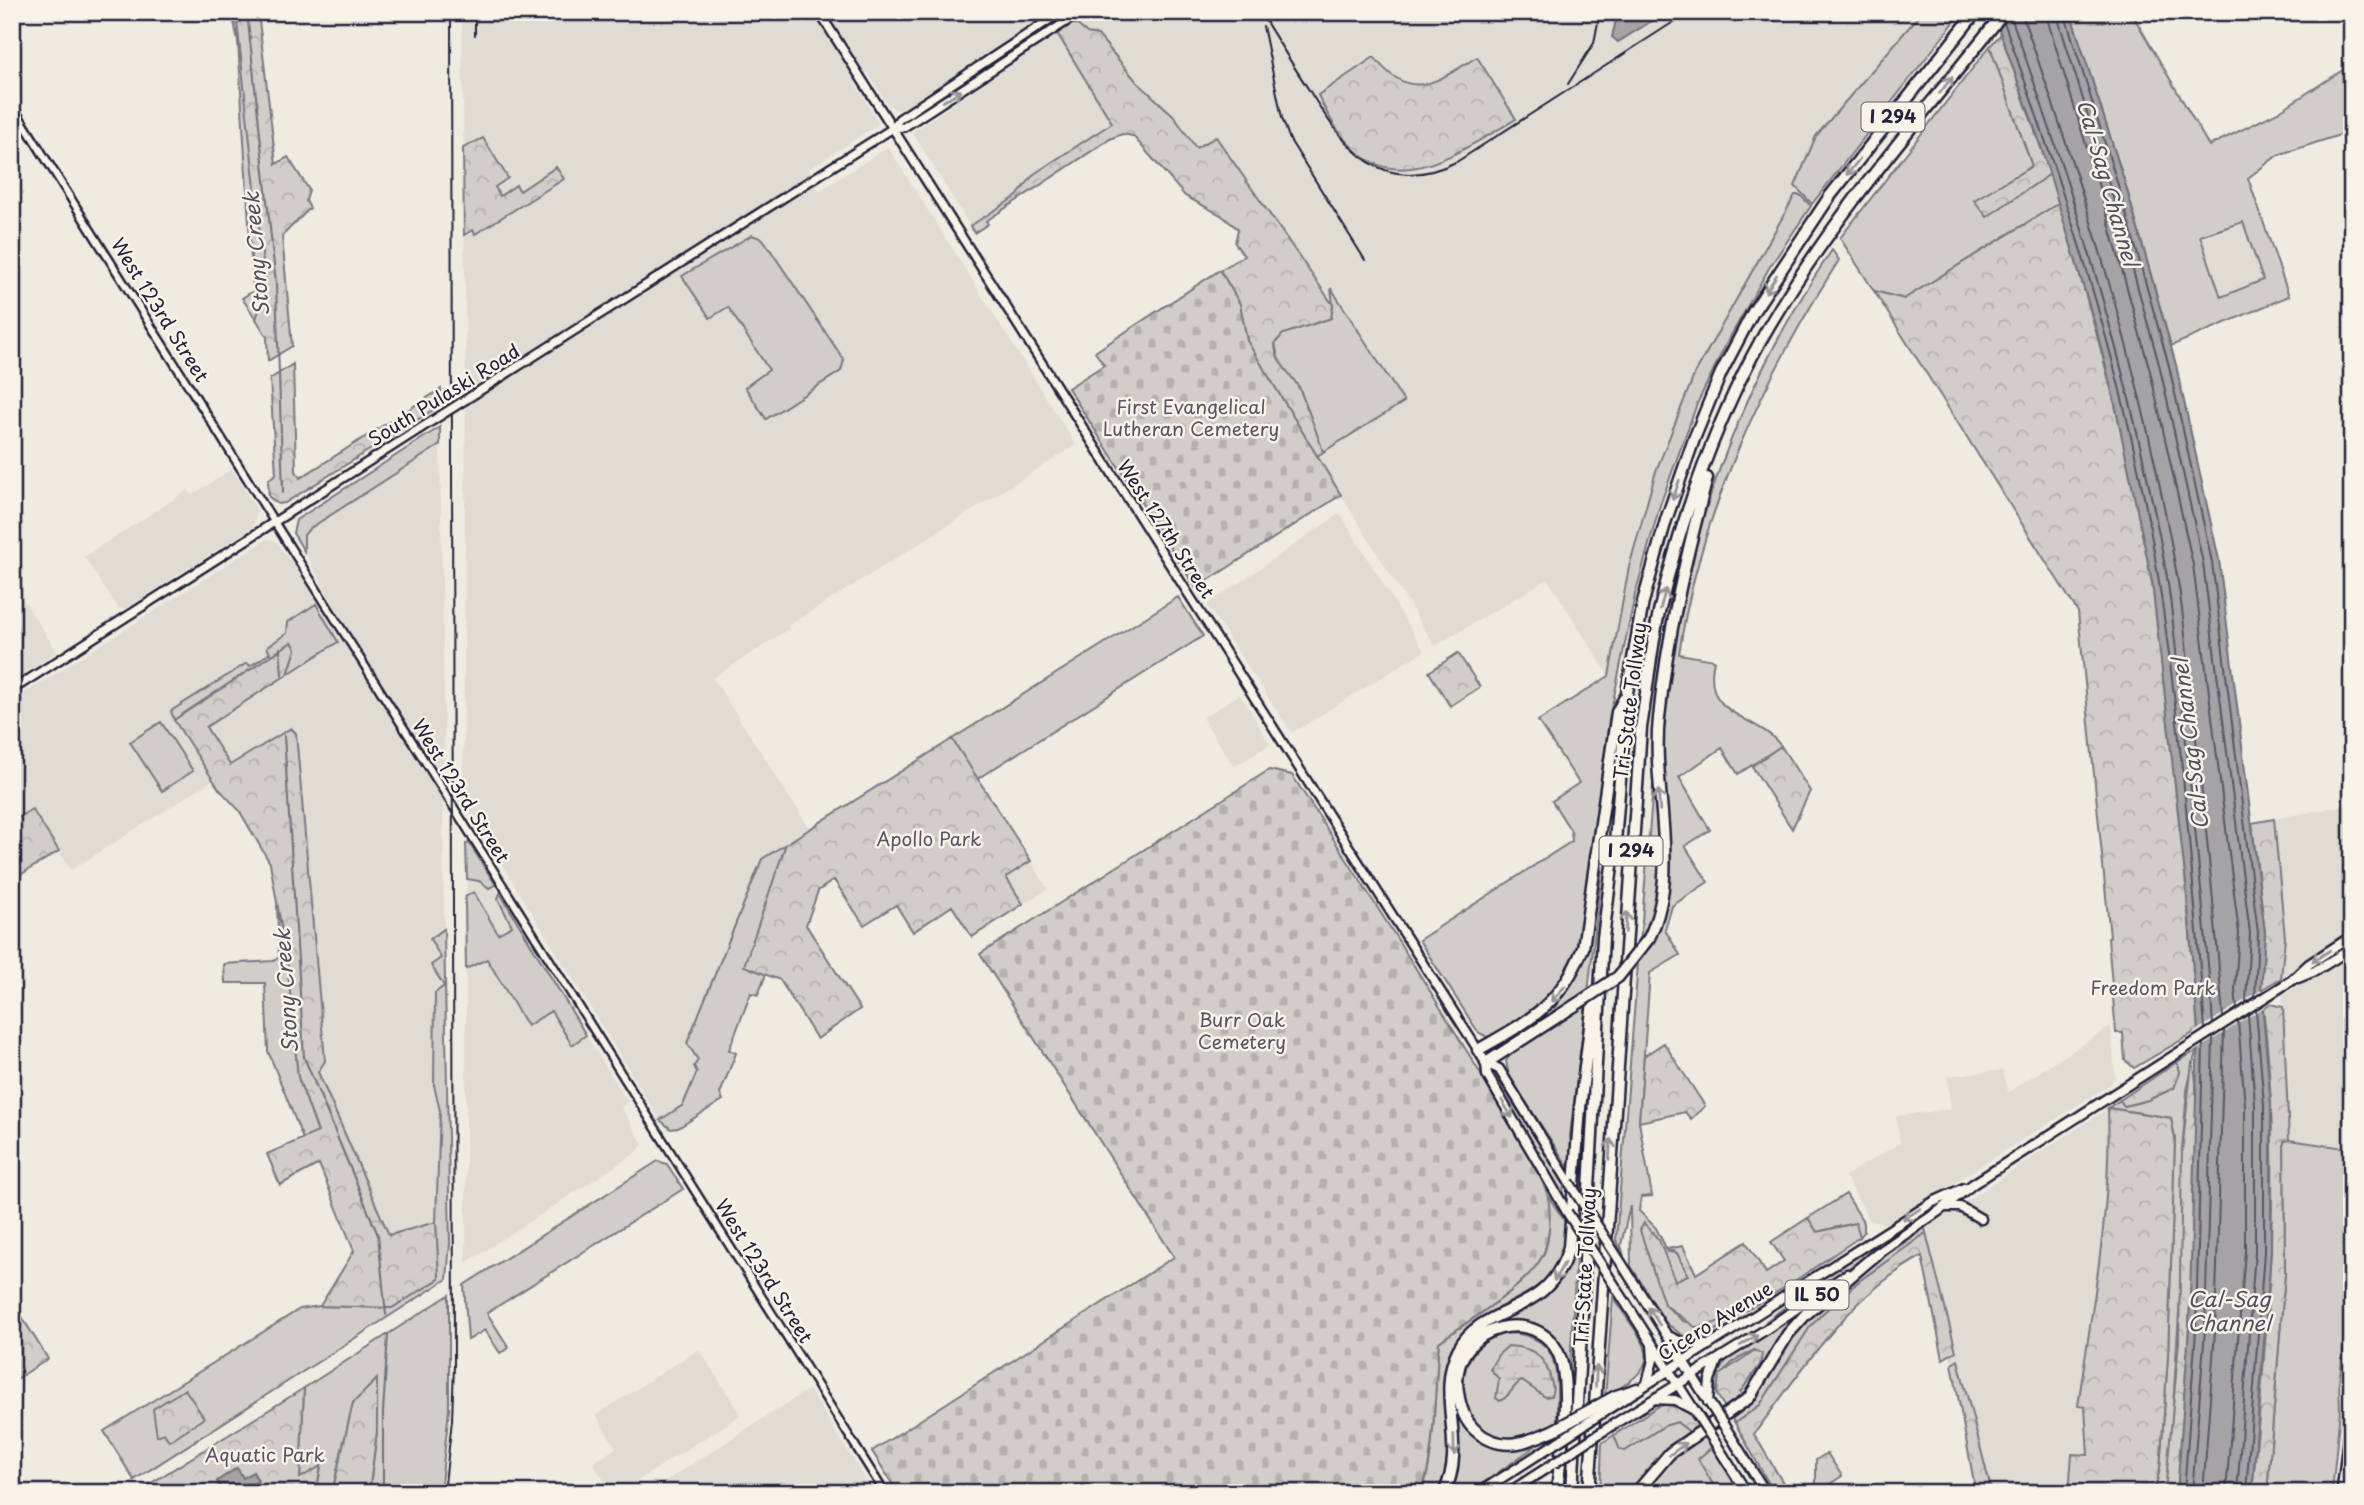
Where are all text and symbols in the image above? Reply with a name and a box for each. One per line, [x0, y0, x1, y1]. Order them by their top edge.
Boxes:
one-way arrow [1938, 77, 1953, 95]
one-way arrow [941, 88, 961, 102]
water label: Cal-Sag Channel [2070, 95, 2149, 273]
road number: I 294 [1862, 103, 1924, 132]
one-way arrow [1845, 158, 1860, 176]
water label: Stony Creek [234, 189, 276, 318]
street label: West 123rd Street [105, 232, 217, 387]
one-way arrow [1763, 274, 1777, 294]
street label: South Pulaski Road [362, 336, 525, 452]
park label: First Evangelical Lutheran Cemetery [1103, 392, 1279, 442]
street label: West 127th Street [1111, 453, 1222, 604]
one-way arrow [1669, 479, 1681, 501]
one-way arrow [1657, 588, 1670, 611]
street label: Tri-State Tollway [1605, 620, 1653, 781]
water label: Cal-Sag Channel [2162, 654, 2215, 832]
street label: West 123rd Street [406, 713, 518, 868]
one-way arrow [1652, 789, 1665, 811]
park label: Apollo Park [877, 824, 982, 852]
road number: I 294 [1600, 836, 1662, 866]
one-way arrow [1620, 911, 1633, 933]
water label: Stony Creek [265, 927, 305, 1054]
one-way arrow [2311, 950, 2331, 964]
park label: Freedom Park [2090, 973, 2216, 1001]
one-way arrow [1550, 984, 1566, 1002]
park label: Burr Oak Cemetery [1198, 1005, 1286, 1055]
one-way arrow [1500, 1098, 1514, 1118]
one-way arrow [1604, 1137, 1617, 1160]
street label: Tri-State Tollway [1566, 1187, 1602, 1347]
street label: West 123rd Street [709, 1193, 821, 1348]
one-way arrow [1902, 1208, 1922, 1222]
one-way arrow [1552, 1261, 1566, 1281]
street label: Cicero Avenue [1652, 1274, 1777, 1367]
road number: IL 50 [1786, 1280, 1848, 1310]
water label: Cal-Sag Channel [2187, 1282, 2274, 1338]
one-way arrow [1647, 1307, 1662, 1326]
one-way arrow [1739, 1332, 1759, 1346]
one-way arrow [1590, 1364, 1603, 1387]
one-way arrow [1447, 1433, 1461, 1456]
park label: Aquatic Park [205, 1440, 326, 1468]
one-way arrow [1668, 1442, 1687, 1456]

